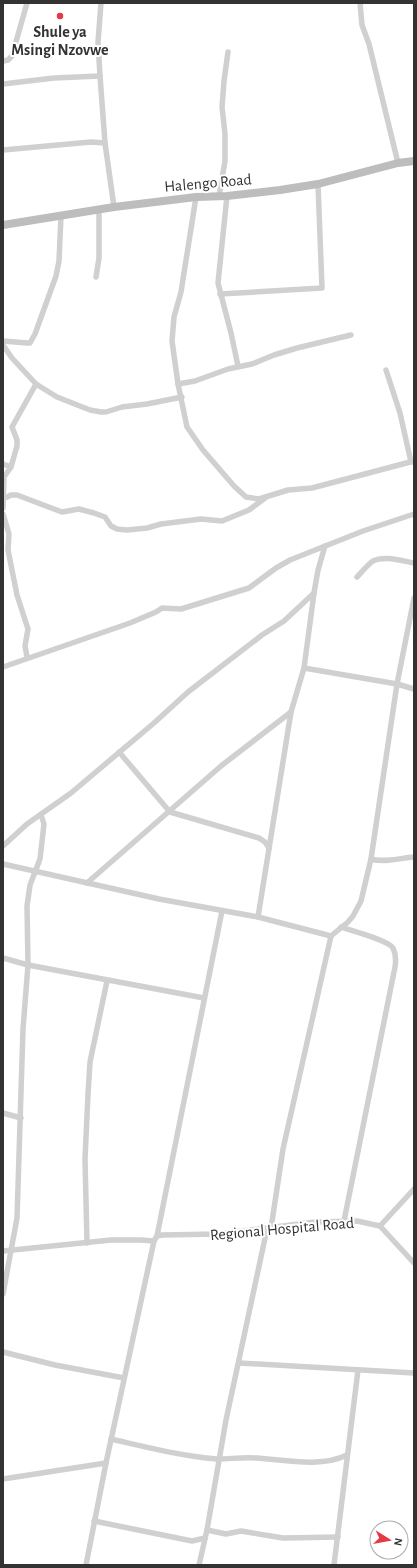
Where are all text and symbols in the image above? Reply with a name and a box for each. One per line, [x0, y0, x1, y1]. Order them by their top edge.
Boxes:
marker: Shule ya Msingi Nzovwe [55, 11, 65, 21]
place label: Shule ya Msingi Nzovwe [11, 24, 109, 58]
street label: Halengo Road [164, 171, 252, 195]
street label: Regional Hospital Road [209, 1215, 355, 1243]
north arrow [369, 1520, 409, 1560]
text: N [392, 1537, 404, 1547]

